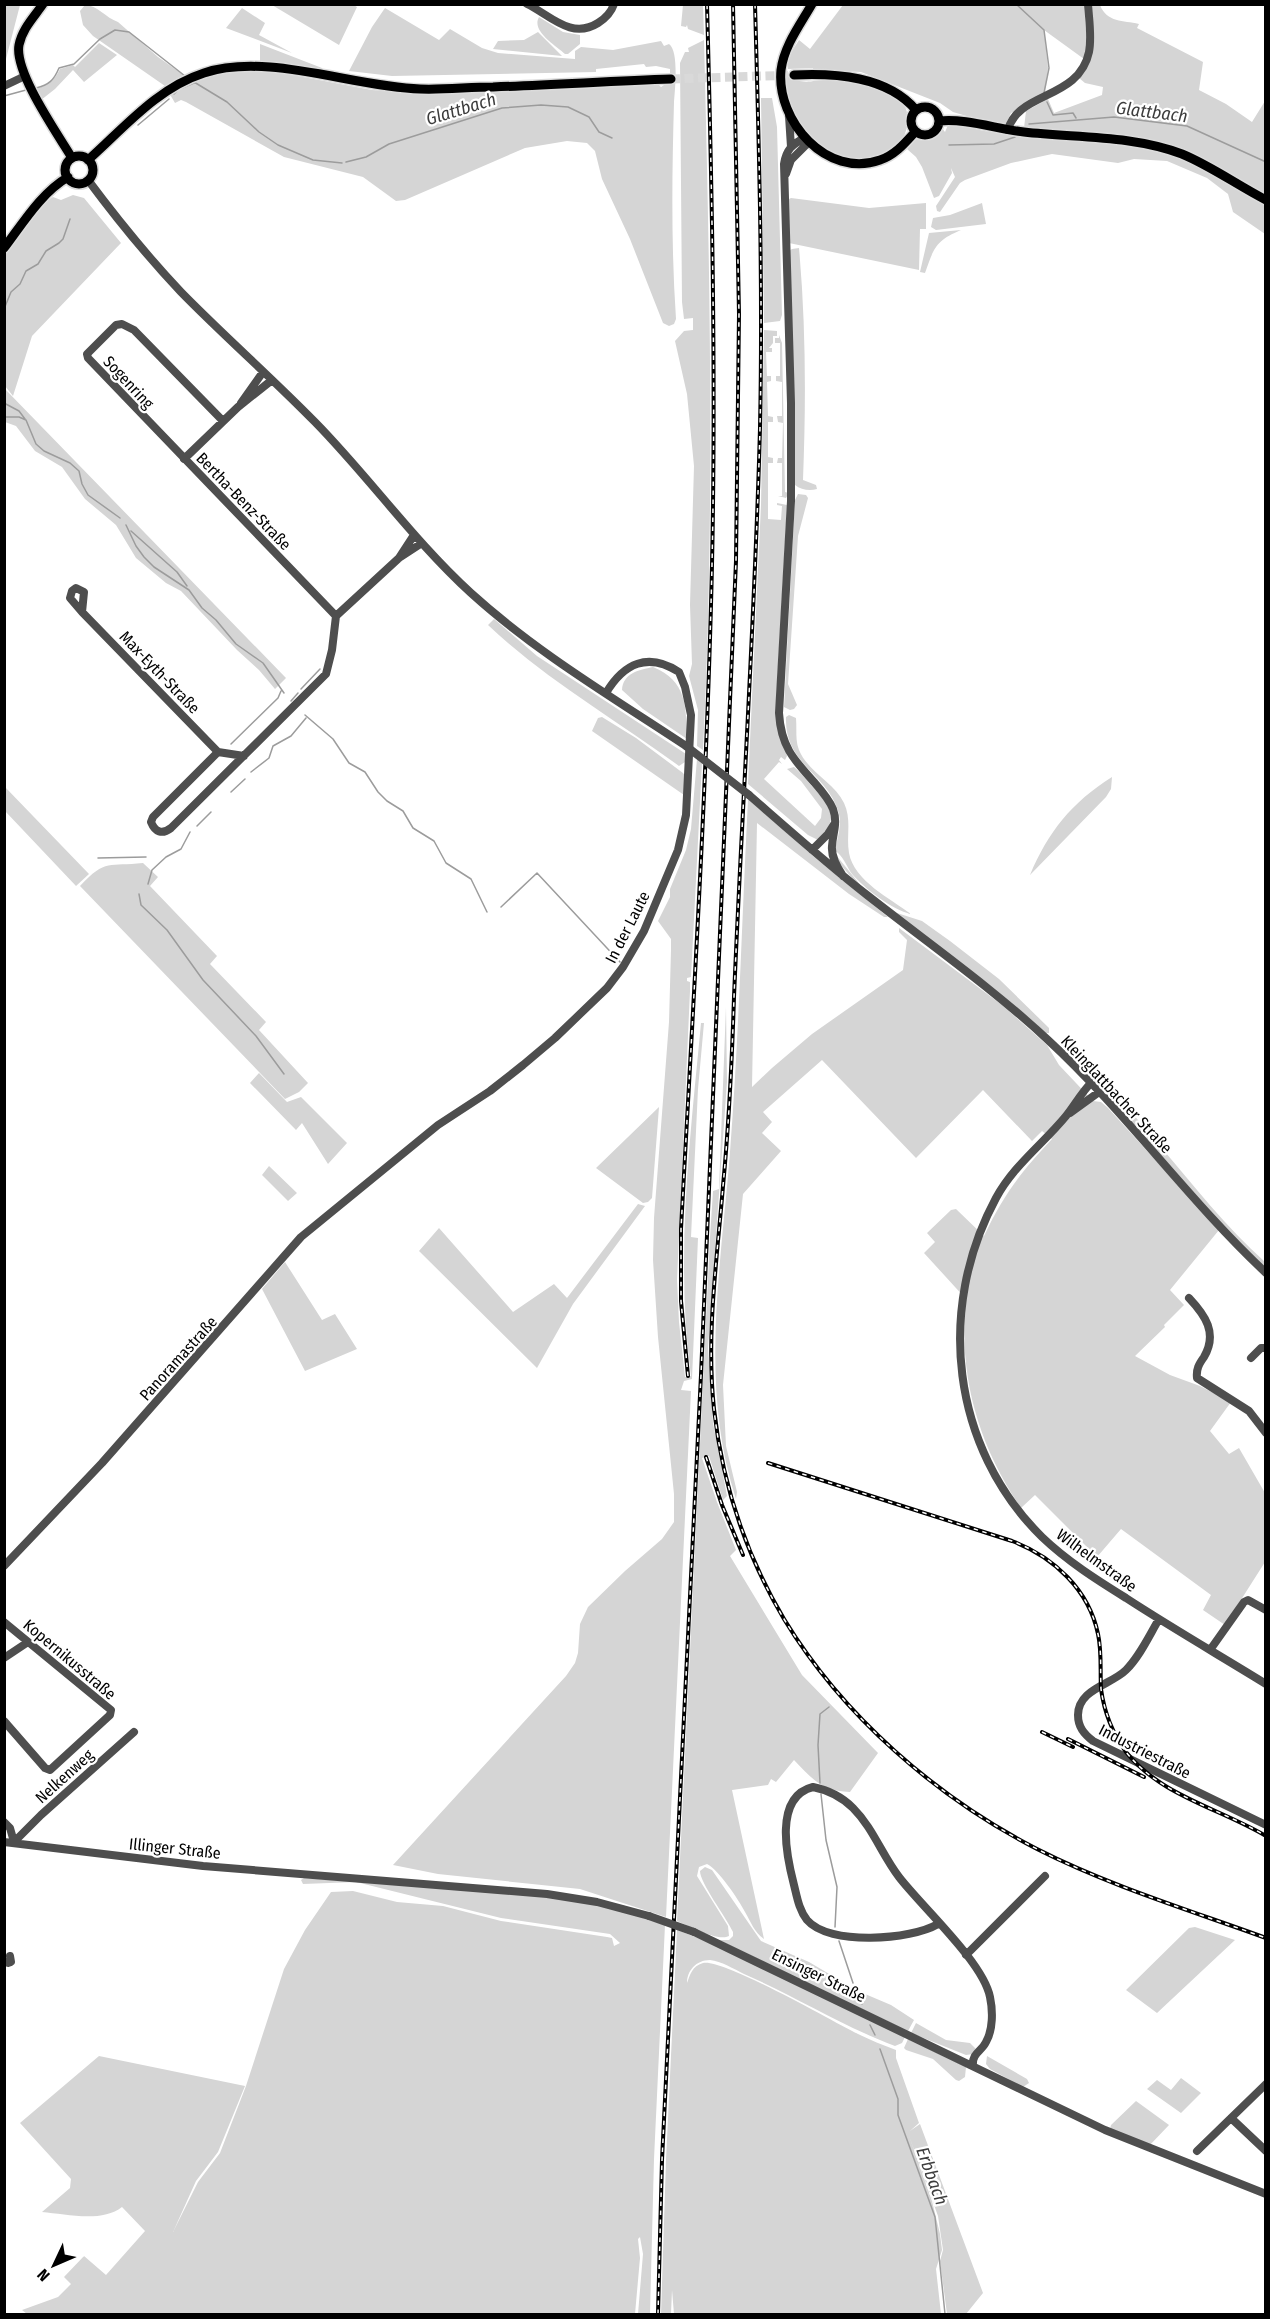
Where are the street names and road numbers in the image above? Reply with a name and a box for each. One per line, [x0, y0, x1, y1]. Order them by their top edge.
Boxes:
street label: Sogenring [99, 352, 158, 413]
street label: Bertha-Benz-Straße [192, 449, 295, 554]
street label: Max-Eyth-Straße [116, 627, 204, 718]
street label: In der Laute [601, 888, 654, 966]
street label: Kleinglattbacher Straße [1057, 1031, 1176, 1157]
street label: Panoramastraße [136, 1312, 221, 1404]
street label: Wilhelmstraße [1053, 1525, 1141, 1596]
street label: Kopernikusstraße [20, 1615, 120, 1704]
street label: Industriestraße [1096, 1720, 1194, 1783]
street label: Nelkenweg [31, 1745, 98, 1807]
street label: Illinger Straße [128, 1834, 222, 1863]
street label: Ensinger Straße [769, 1945, 869, 2006]

